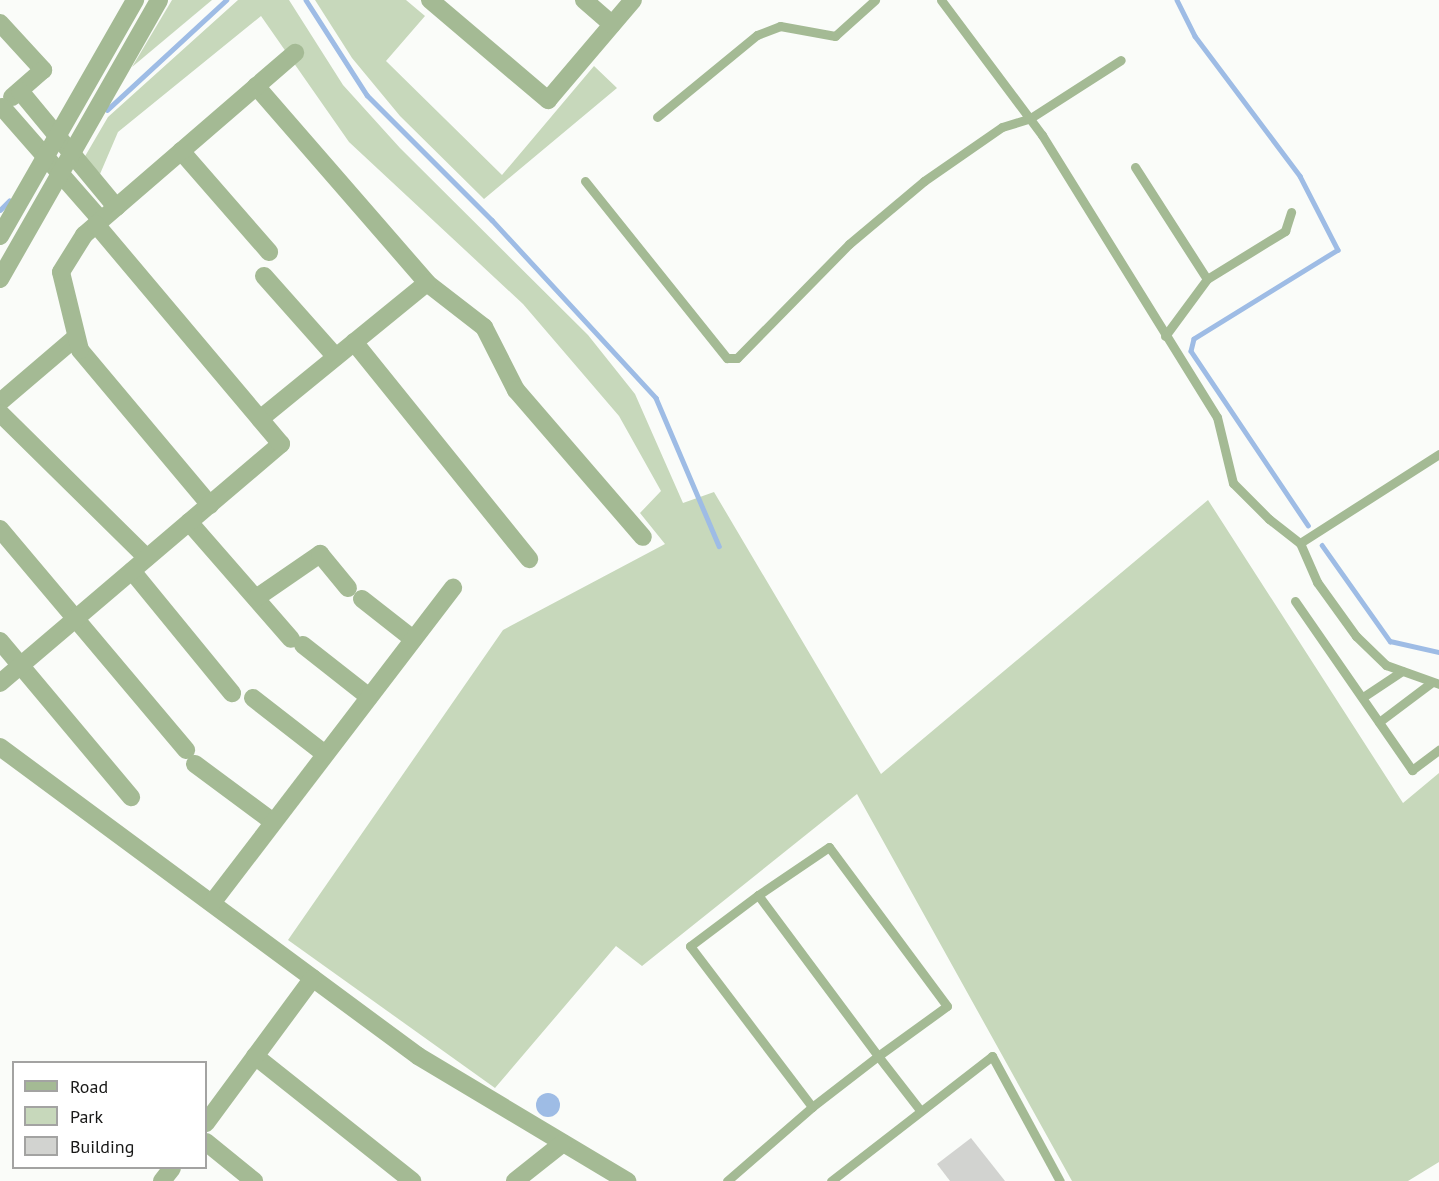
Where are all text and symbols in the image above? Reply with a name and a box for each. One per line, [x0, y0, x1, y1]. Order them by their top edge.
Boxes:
legend [12, 1061, 207, 1169]
text: Road [70, 1075, 108, 1098]
text: Park [70, 1105, 103, 1128]
text: Building [70, 1135, 134, 1158]

